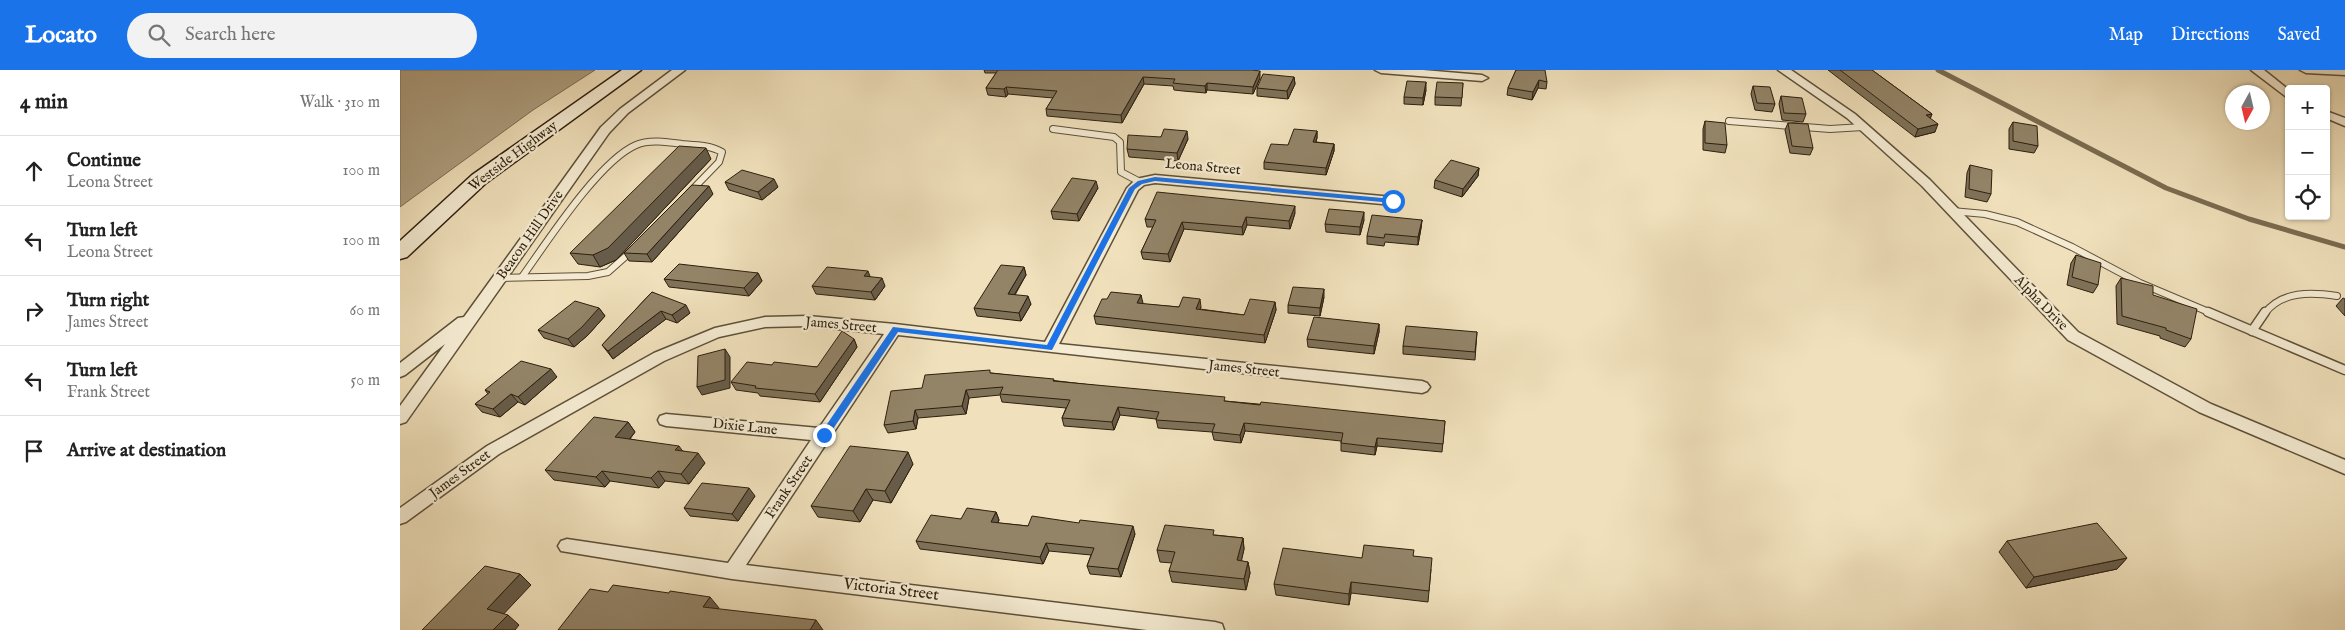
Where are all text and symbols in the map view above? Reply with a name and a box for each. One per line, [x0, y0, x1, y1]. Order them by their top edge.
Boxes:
search box [127, 13, 477, 58]
text: Locato [25, 20, 97, 51]
icon: search [145, 21, 173, 49]
text: Search here [185, 23, 276, 47]
text: Map [2109, 24, 2143, 47]
text: Directions [2171, 24, 2249, 47]
text: Saved [2277, 24, 2320, 47]
north arrow [2225, 85, 2270, 130]
map controls [2285, 85, 2330, 220]
button: + [2285, 85, 2330, 130]
text: 4 min [20, 89, 68, 116]
text: Walk · 310 m [300, 93, 380, 113]
street label: Westside Highway [465, 117, 561, 195]
button: − [2285, 130, 2330, 175]
text: Continue [67, 149, 141, 173]
street label: Leona Street [1165, 155, 1242, 179]
icon: ahead [20, 157, 48, 185]
text: 100 m [343, 161, 380, 181]
text: Leona Street [67, 173, 153, 193]
button: locate [2285, 175, 2330, 220]
street label: Beacon Hill Drive [493, 186, 568, 283]
route start [1382, 190, 1405, 213]
text: Turn left [67, 219, 138, 243]
icon: left [20, 227, 48, 255]
text: 100 m [343, 231, 380, 251]
text: Leona Street [67, 243, 153, 263]
street label: Alpha Drive [2010, 271, 2072, 335]
text: Turn right [67, 289, 149, 313]
icon: right [20, 297, 48, 325]
text: 60 m [350, 301, 380, 321]
text: James Street [67, 313, 149, 333]
street label: James Street [803, 313, 878, 337]
street label: James Street [1206, 356, 1281, 382]
text: Turn left [67, 359, 138, 383]
icon: left [20, 367, 48, 395]
text: 50 m [351, 371, 380, 391]
text: Frank Street [67, 383, 150, 403]
street label: Dixie Lane [712, 415, 779, 439]
route end [813, 424, 836, 447]
icon: arrive [20, 437, 48, 465]
text: Arrive at destination [67, 439, 226, 463]
street label: James Street [424, 446, 494, 503]
street label: Frank Street [761, 452, 817, 522]
street label: Victoria Street [841, 574, 940, 606]

